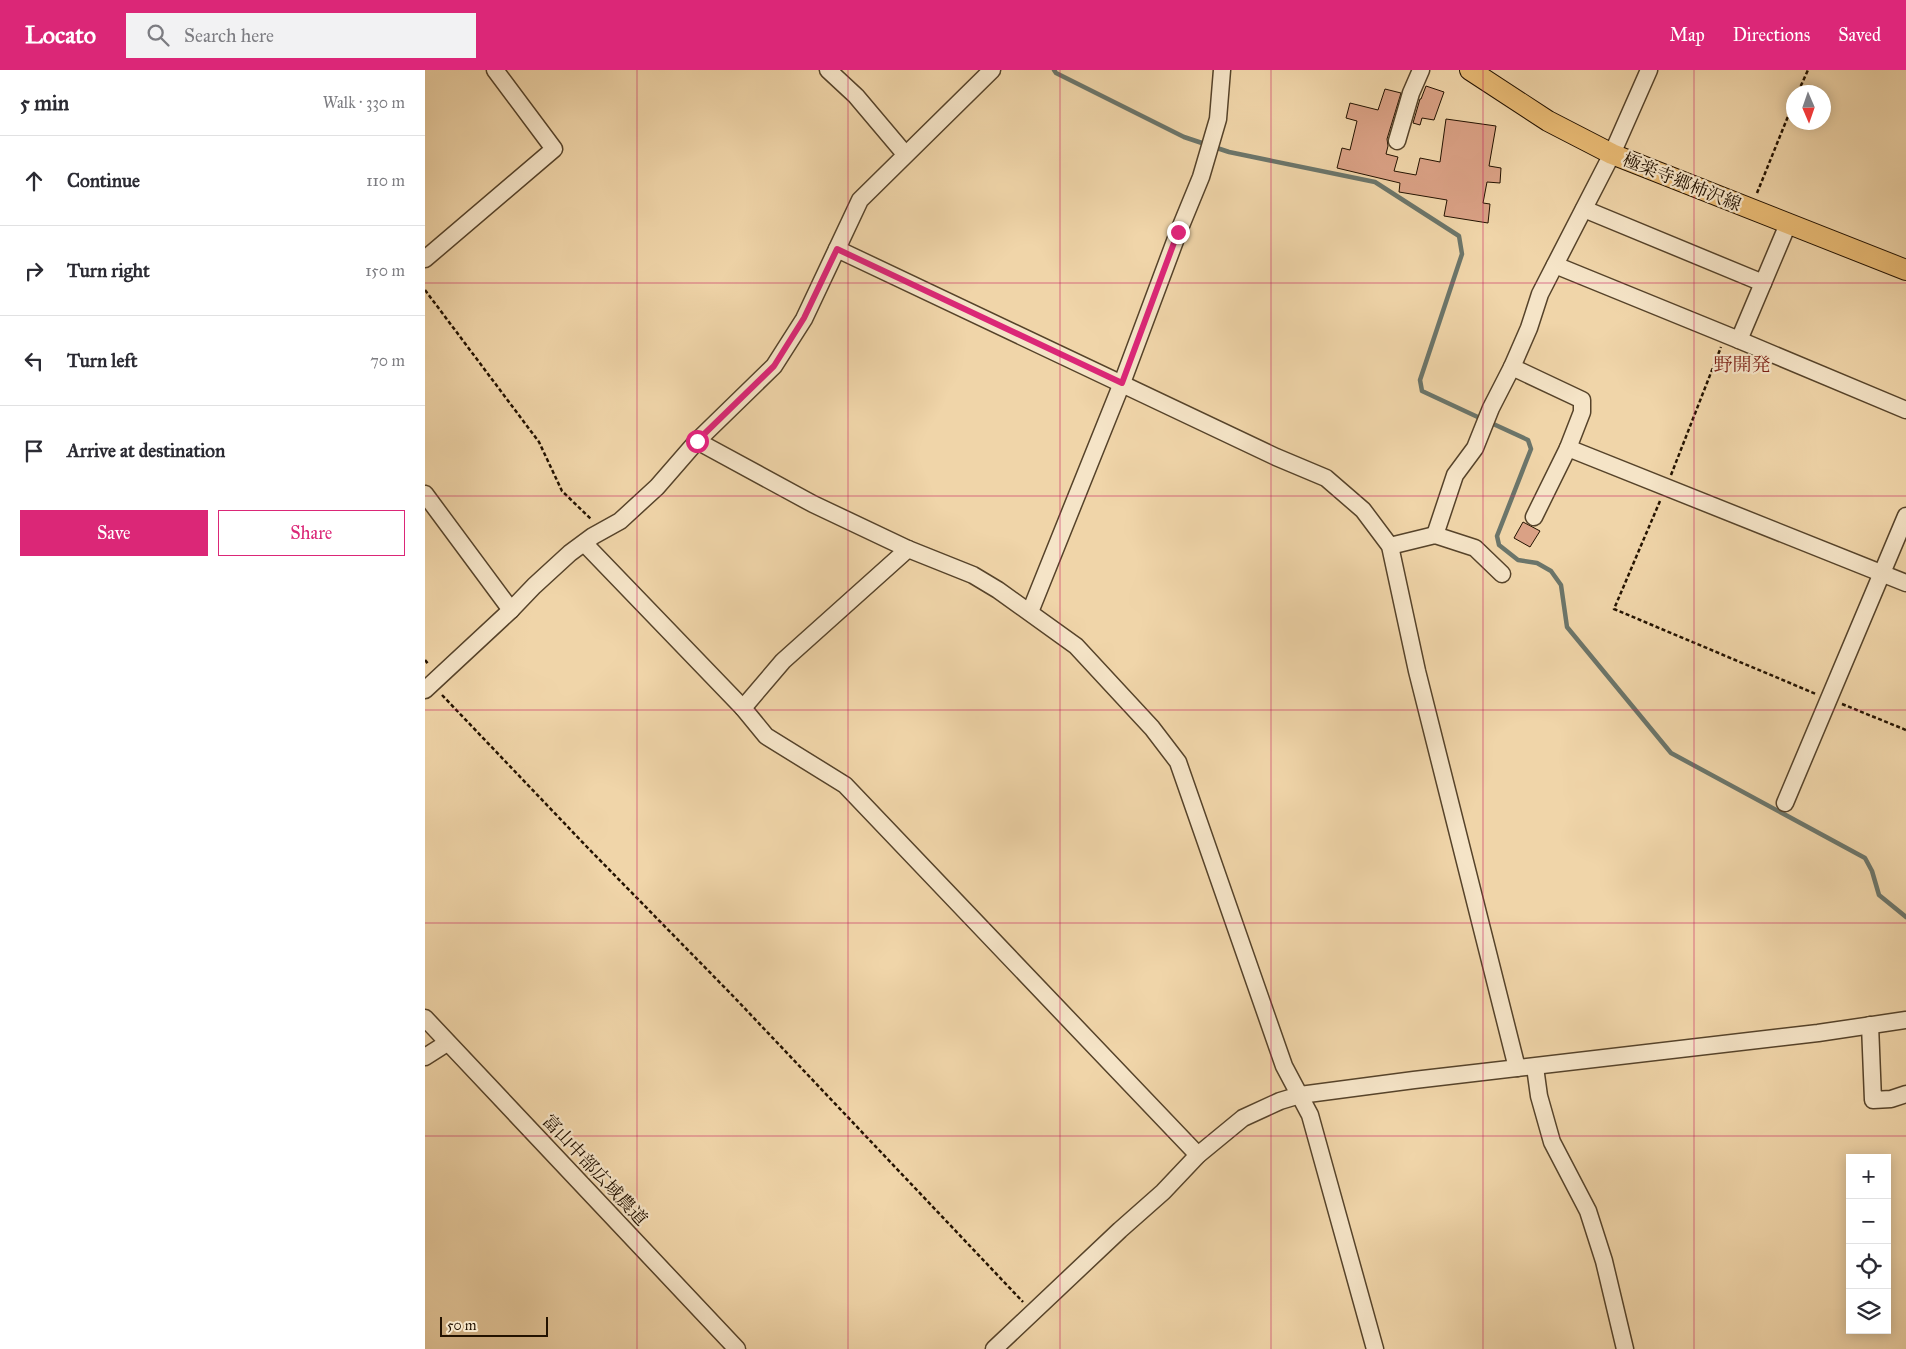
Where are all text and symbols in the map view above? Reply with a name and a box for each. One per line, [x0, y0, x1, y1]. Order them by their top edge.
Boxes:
search box [126, 13, 476, 58]
text: Locato [25, 20, 96, 50]
icon: search [144, 21, 172, 49]
text: Search here [184, 24, 274, 47]
text: Map [1669, 24, 1705, 46]
text: Directions [1733, 24, 1810, 46]
text: Saved [1838, 24, 1881, 46]
north arrow [1786, 85, 1831, 130]
text: 5 min [20, 90, 69, 116]
text: Walk · 330 m [323, 93, 405, 112]
street label: 極楽寺郷柿沢線 [1619, 148, 1745, 216]
icon: ahead [20, 167, 48, 195]
text: Continue [67, 169, 140, 192]
text: 110 m [366, 171, 405, 190]
route end [1167, 221, 1190, 244]
icon: right [20, 257, 48, 285]
text: Turn right [67, 259, 150, 282]
text: 150 m [365, 261, 405, 280]
icon: left [20, 347, 48, 375]
text: Turn left [67, 349, 137, 372]
text: 70 m [370, 351, 405, 370]
district label: 野開発 [1713, 353, 1771, 376]
route start [686, 430, 709, 453]
icon: arrive [20, 437, 48, 465]
text: Arrive at destination [67, 439, 225, 462]
button: Save [20, 510, 208, 556]
button: Share [218, 510, 405, 556]
street label: 富山中部広域農道 [538, 1110, 652, 1230]
map controls [1846, 1154, 1891, 1334]
button: + [1846, 1154, 1891, 1199]
button: − [1846, 1199, 1891, 1244]
button: locate [1846, 1244, 1891, 1289]
button: layers [1846, 1289, 1891, 1334]
scale bar [440, 1314, 547, 1337]
text: 50 m [447, 1317, 476, 1334]

